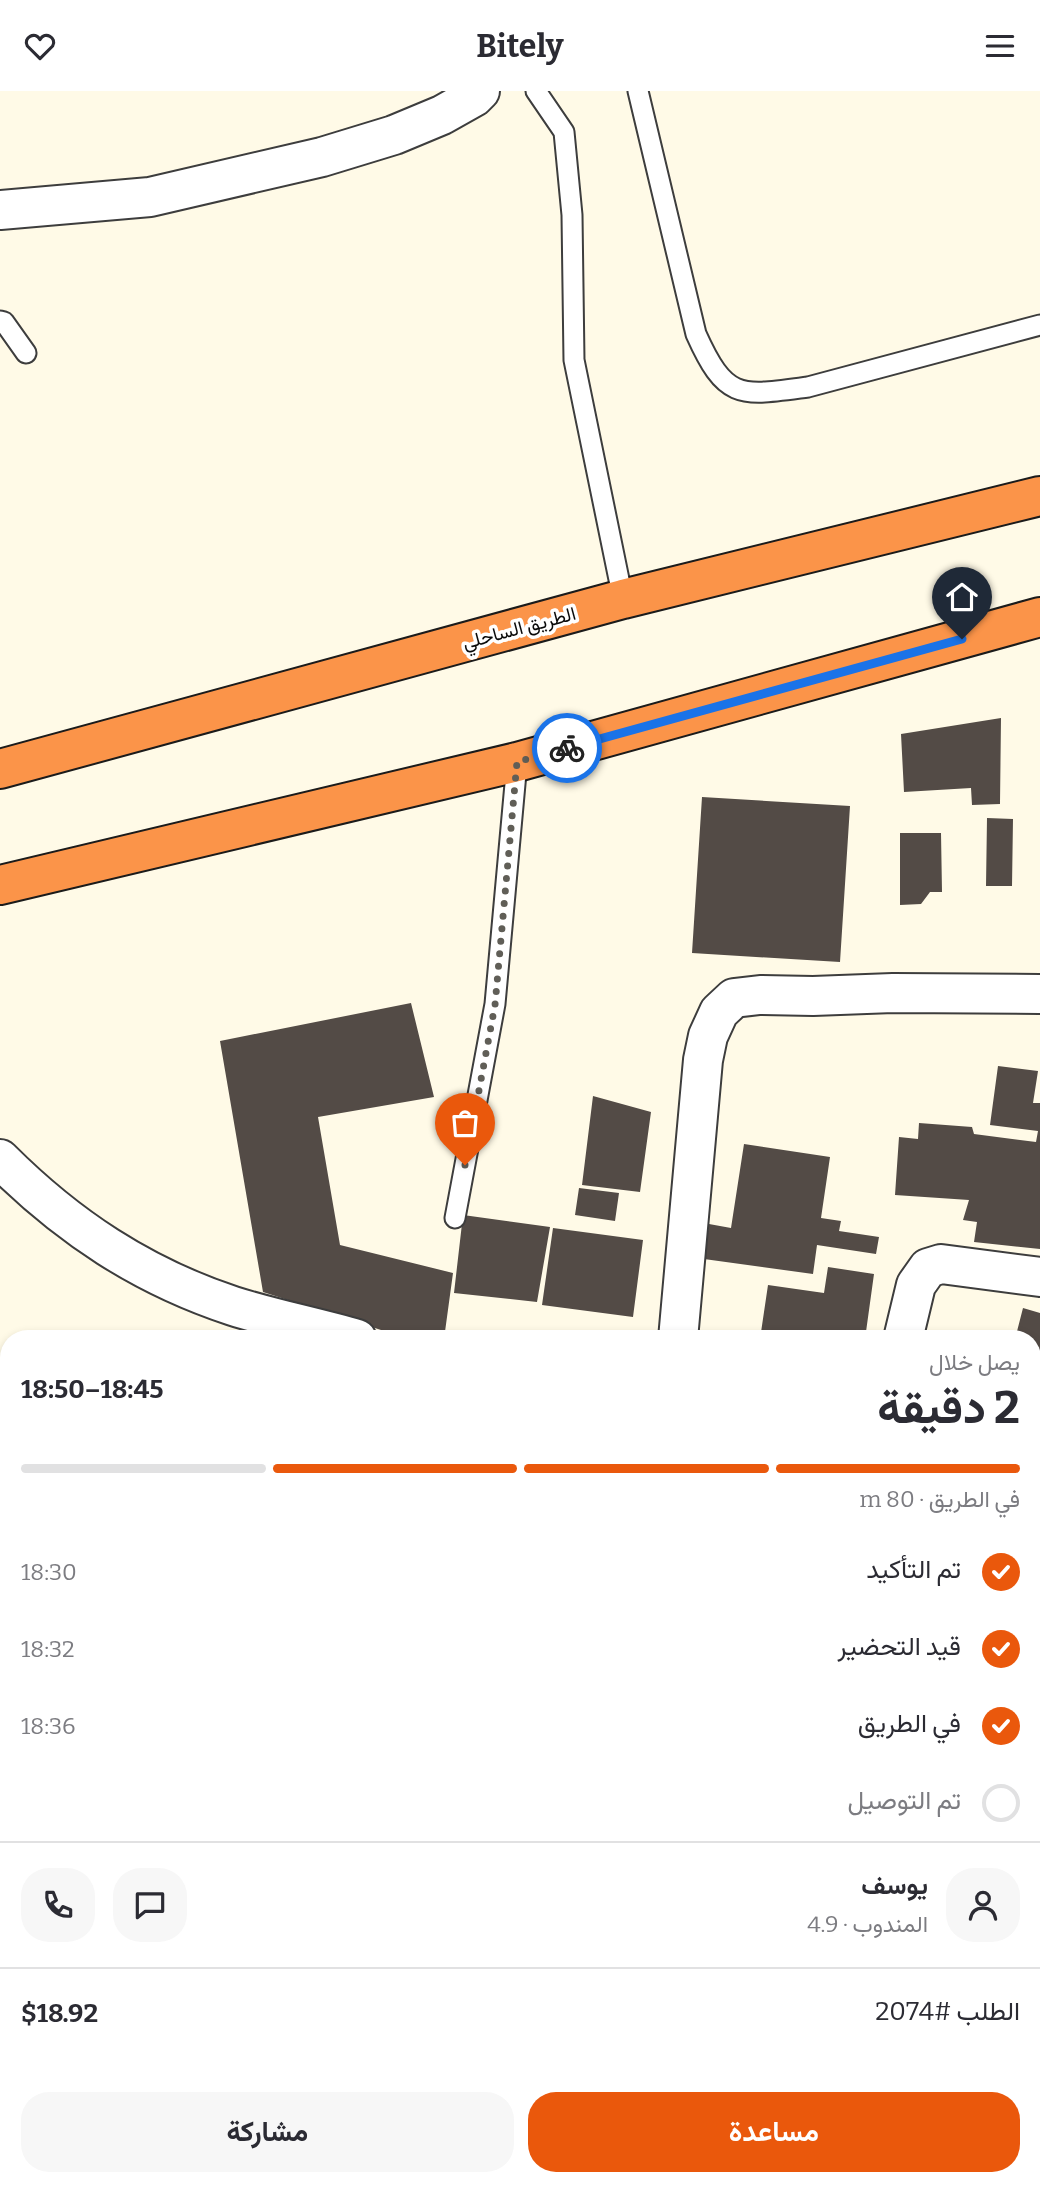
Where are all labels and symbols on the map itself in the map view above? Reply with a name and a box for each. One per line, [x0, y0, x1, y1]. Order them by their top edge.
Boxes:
pin [932, 567, 992, 639]
street label: الطريق الساحلي [460, 602, 579, 658]
courier [532, 713, 602, 783]
pin [435, 1093, 495, 1165]

